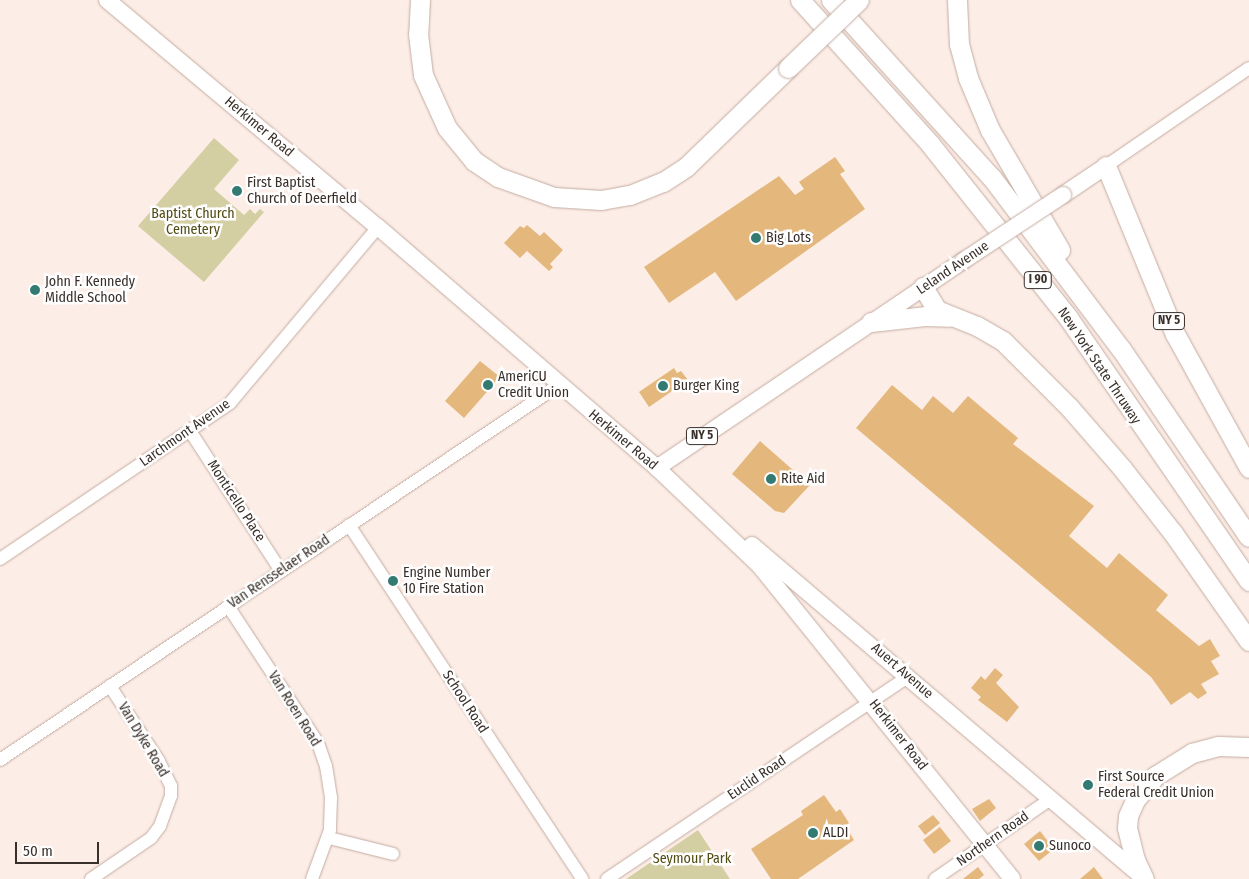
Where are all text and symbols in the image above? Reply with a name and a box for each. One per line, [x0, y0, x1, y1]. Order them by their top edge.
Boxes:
street label: Herkimer Road [221, 93, 297, 161]
place label: First Baptist Church of Deerfield [247, 175, 357, 208]
marker: First Baptist Church of Deerfield [231, 185, 243, 197]
park label: Baptist Church Cemetery [151, 206, 235, 238]
place label: Big Lots [766, 230, 811, 246]
marker: Big Lots [750, 232, 762, 244]
street label: Leland Avenue [914, 238, 992, 298]
road number: I 90 [1023, 270, 1053, 290]
place label: John F. Kennedy Middle School [45, 274, 135, 306]
marker: John F. Kennedy Middle School [29, 284, 41, 296]
street label: New York State Thruway [1054, 305, 1144, 427]
road number: NY 5 [1153, 312, 1185, 331]
place label: AmeriCU Credit Union [498, 369, 569, 402]
place label: Burger King [673, 378, 739, 394]
marker: AmeriCU Credit Union [482, 379, 494, 391]
marker: Burger King [657, 380, 669, 392]
street label: Larchmont Avenue [137, 396, 233, 470]
street label: Herkimer Road [585, 406, 661, 474]
road number: NY 5 [686, 426, 718, 446]
street label: Monticello Place [203, 457, 269, 545]
place label: Rite Aid [781, 471, 825, 487]
marker: Rite Aid [765, 473, 777, 485]
street label: Van Rensselaer Road [225, 532, 333, 612]
place label: Engine Number 10 Fire Station [403, 565, 490, 598]
marker: Engine Number 10 Fire Station [387, 575, 399, 587]
street label: Auert Avenue [868, 640, 936, 702]
street label: Van Roen Road [264, 668, 324, 750]
street label: School Road [439, 668, 491, 736]
street label: Herkimer Road [865, 696, 931, 774]
street label: Van Dyke Road [114, 700, 172, 780]
street label: Euclid Road [725, 752, 789, 804]
place label: First Source Federal Credit Union [1098, 769, 1214, 802]
marker: First Source Federal Credit Union [1082, 779, 1094, 791]
street label: Northern Road [954, 808, 1032, 870]
place label: ALDI [823, 825, 848, 841]
marker: ALDI [807, 827, 819, 839]
scale bar [18, 832, 101, 864]
place label: Sunoco [1049, 838, 1091, 854]
marker: Sunoco [1033, 840, 1045, 852]
text: 50 m [23, 842, 53, 860]
park label: Seymour Park [653, 851, 731, 867]

